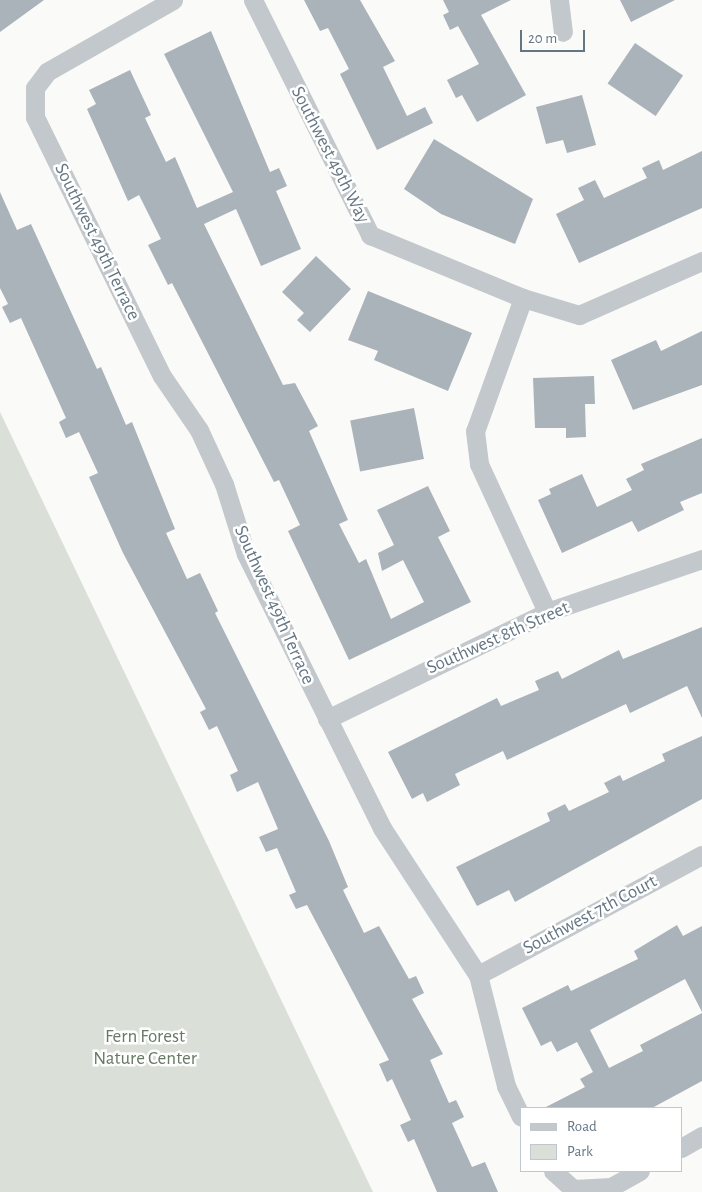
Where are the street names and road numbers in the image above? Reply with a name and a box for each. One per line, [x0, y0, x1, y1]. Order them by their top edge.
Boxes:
street label: Southwest 49th Way [286, 83, 374, 227]
street label: Southwest 49th Terrace [49, 160, 145, 324]
street label: Southwest 49th Terrace [229, 522, 319, 688]
street label: Southwest 8th Street [423, 596, 573, 680]
street label: Southwest 7th Court [519, 870, 661, 960]

